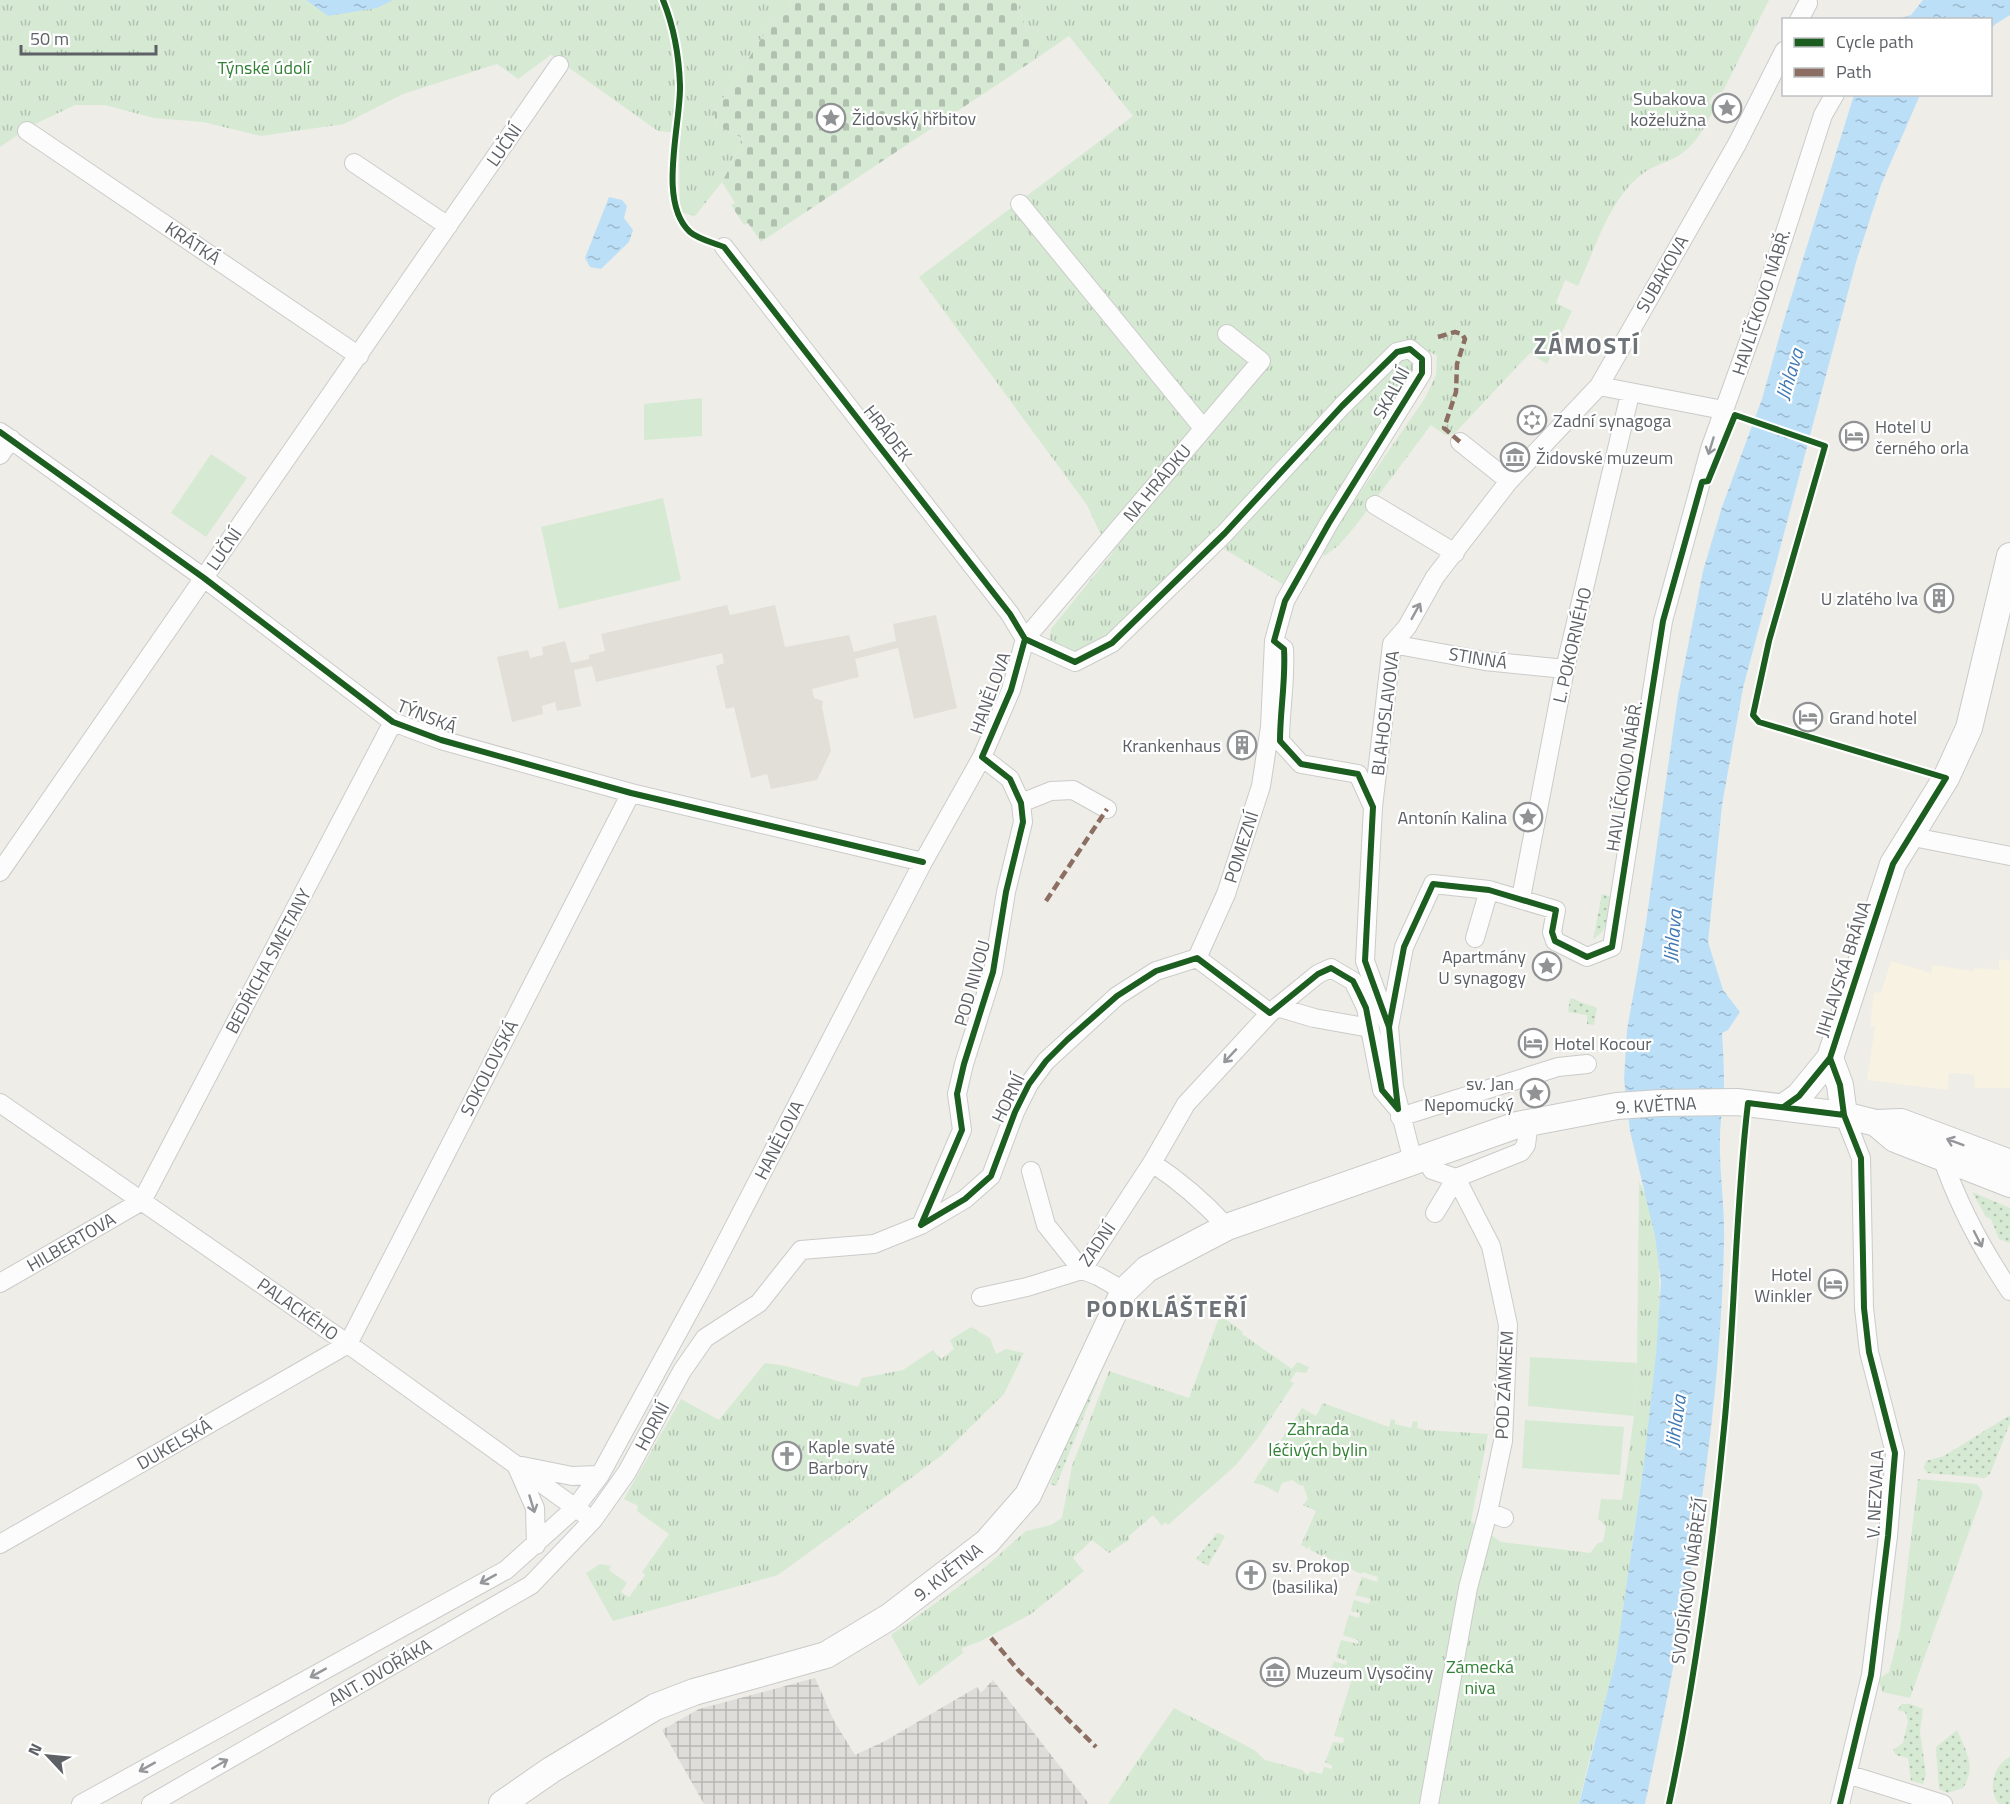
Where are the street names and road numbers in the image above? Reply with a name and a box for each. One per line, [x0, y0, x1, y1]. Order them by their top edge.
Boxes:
street label: LUČNÍ [480, 118, 529, 172]
street label: KRÁTKÁ [160, 215, 226, 272]
street label: HAVLÍČKOVO NÁBŘ. [1725, 225, 1797, 379]
street label: SUBAKOVA [1629, 230, 1695, 318]
street label: SKALNÍ [1366, 361, 1417, 424]
street label: HRÁDEK [857, 399, 919, 467]
street label: NA HRÁDKU [1116, 438, 1198, 528]
street label: LUČNÍ [200, 522, 249, 576]
street label: L. POKORNÉHO [1546, 584, 1598, 706]
street label: STINNÁ [1447, 640, 1509, 676]
street label: HANĚLOVA [963, 648, 1017, 738]
street label: BLAHOSLAVOVA [1364, 649, 1406, 777]
street label: TÝNSKÁ [393, 692, 461, 740]
street label: HAVLÍČKOVO NÁBŘ. [1599, 699, 1649, 853]
street label: POMEZNÍ [1217, 807, 1265, 886]
street label: BEDŘICHA SMETANY [218, 883, 318, 1038]
street label: JIHLAVSKÁ BRÁNA [1808, 897, 1878, 1040]
street label: POD NIVOU [947, 937, 997, 1029]
street label: SOKOLOVSKÁ [453, 1015, 525, 1121]
street label: HORNÍ [985, 1068, 1032, 1127]
street label: 9. KVĚTNA [1615, 1089, 1697, 1121]
street label: HANĚLOVA [748, 1095, 811, 1184]
street label: HILBERTOVA [22, 1206, 121, 1278]
street label: ZADNÍ [1072, 1216, 1122, 1272]
street label: PALACKÉHO [252, 1271, 344, 1347]
street label: POD ZÁMKEM [1488, 1330, 1520, 1440]
street label: HORNÍ [628, 1396, 676, 1455]
street label: DUKELSKÁ [131, 1411, 217, 1476]
street label: V. NEZVALA [1859, 1448, 1891, 1539]
street label: SVOJSÍKOVO NÁBŘEŽÍ [1664, 1496, 1714, 1666]
street label: 9. KVĚTNA [908, 1536, 988, 1608]
street label: ANT. DVOŘÁKA [323, 1631, 437, 1713]

